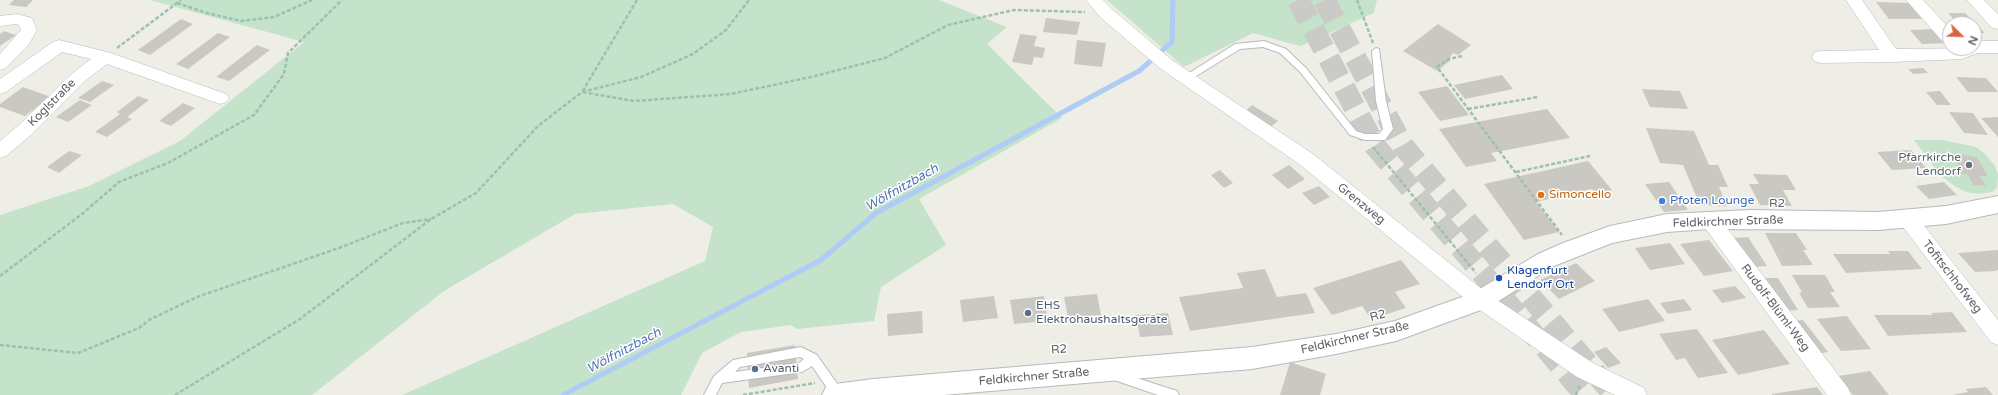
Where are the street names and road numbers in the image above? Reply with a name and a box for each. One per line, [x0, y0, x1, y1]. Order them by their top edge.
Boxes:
street label: Koglstraße [25, 76, 79, 130]
street label: Grenzweg [1334, 180, 1388, 228]
street label: R2 [1769, 197, 1785, 211]
street label: Feldkirchner Straße [1672, 213, 1784, 231]
street label: Tofitschhofweg [1919, 238, 1985, 316]
street label: Rudolf-Blüml-Weg [1738, 262, 1812, 354]
street label: R2 [1368, 307, 1388, 325]
street label: Feldkirchner Straße [1299, 319, 1411, 357]
street label: R2 [1050, 342, 1068, 358]
street label: Feldkirchner Straße [978, 365, 1090, 389]

